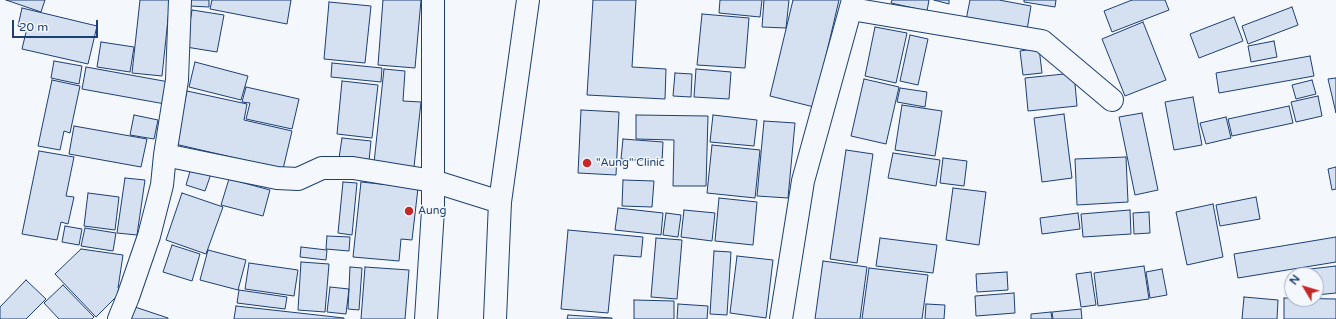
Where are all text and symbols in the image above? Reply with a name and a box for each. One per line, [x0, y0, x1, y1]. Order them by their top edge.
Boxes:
scale bar [14, 12, 100, 38]
text: 20 m [19, 20, 48, 34]
place label: "Aung" Clinic [596, 156, 665, 170]
marker: "Aung" Clinic [581, 157, 593, 169]
place label: Aung [418, 204, 446, 218]
marker: Aung [403, 205, 415, 217]
north arrow [1284, 267, 1324, 307]
text: N [1287, 272, 1303, 287]

